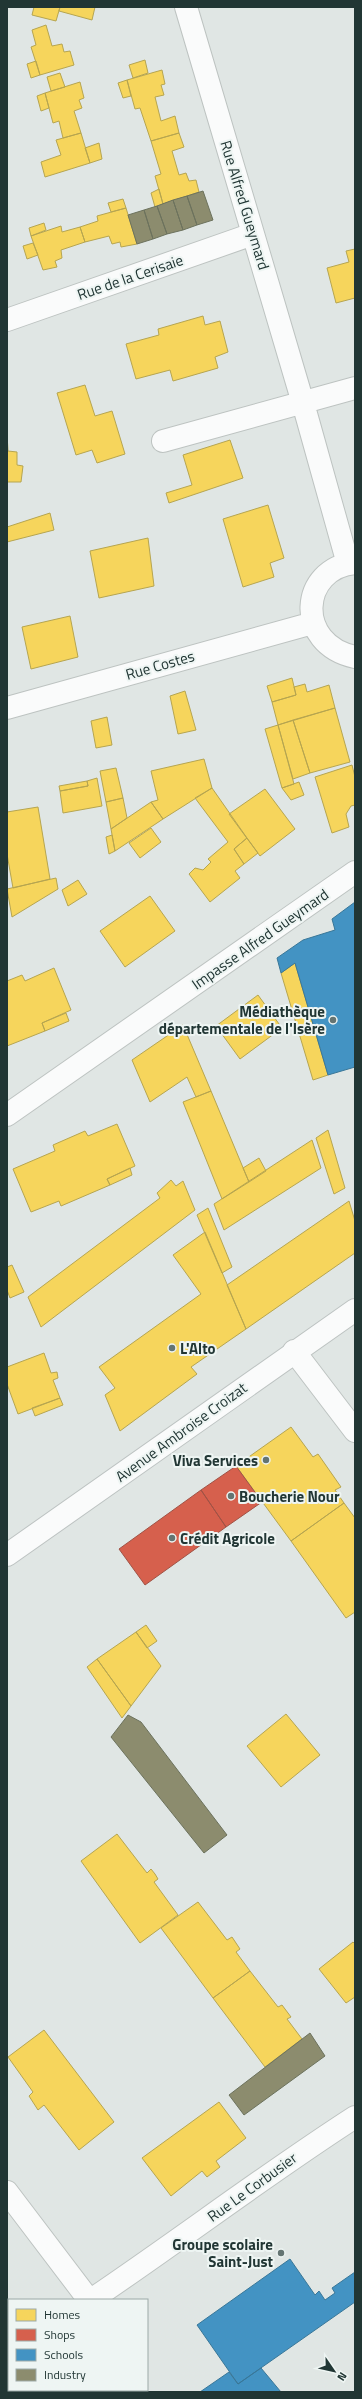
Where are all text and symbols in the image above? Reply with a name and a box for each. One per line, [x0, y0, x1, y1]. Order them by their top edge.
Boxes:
street label: Rue Alfred Gueymard [214, 137, 276, 273]
street label: Rue de la Cerisaie [74, 248, 186, 306]
street label: Rue Costes [123, 644, 197, 686]
street label: Impasse Alfred Gueymard [187, 883, 333, 995]
place label: Médiathèque départementale de l'Isère [159, 1000, 325, 1040]
marker: Médiathèque départementale de l'Isère [328, 1015, 338, 1025]
place label: L'Alto [180, 1337, 216, 1360]
marker: L'Alto [167, 1343, 177, 1353]
street label: Avenue Ambroise Croizat [110, 1376, 252, 1488]
place label: Viva Services [173, 1449, 258, 1472]
marker: Viva Services [261, 1455, 271, 1465]
place label: Boucherie Nour [239, 1485, 340, 1508]
marker: Boucherie Nour [226, 1491, 236, 1501]
place label: Crédit Agricole [180, 1527, 275, 1550]
marker: Crédit Agricole [167, 1533, 177, 1543]
street label: Rue Le Corbusier [202, 2147, 302, 2227]
place label: Groupe scolaire Saint-Just [172, 2233, 274, 2273]
marker: Groupe scolaire Saint-Just [276, 2248, 286, 2258]
legend [8, 2299, 148, 2391]
text: Homes [44, 2305, 80, 2324]
text: Shops [44, 2325, 76, 2344]
text: Schools [44, 2345, 84, 2364]
north arrow [314, 2351, 354, 2391]
text: Industry [44, 2365, 86, 2384]
text: N [334, 2369, 351, 2384]

